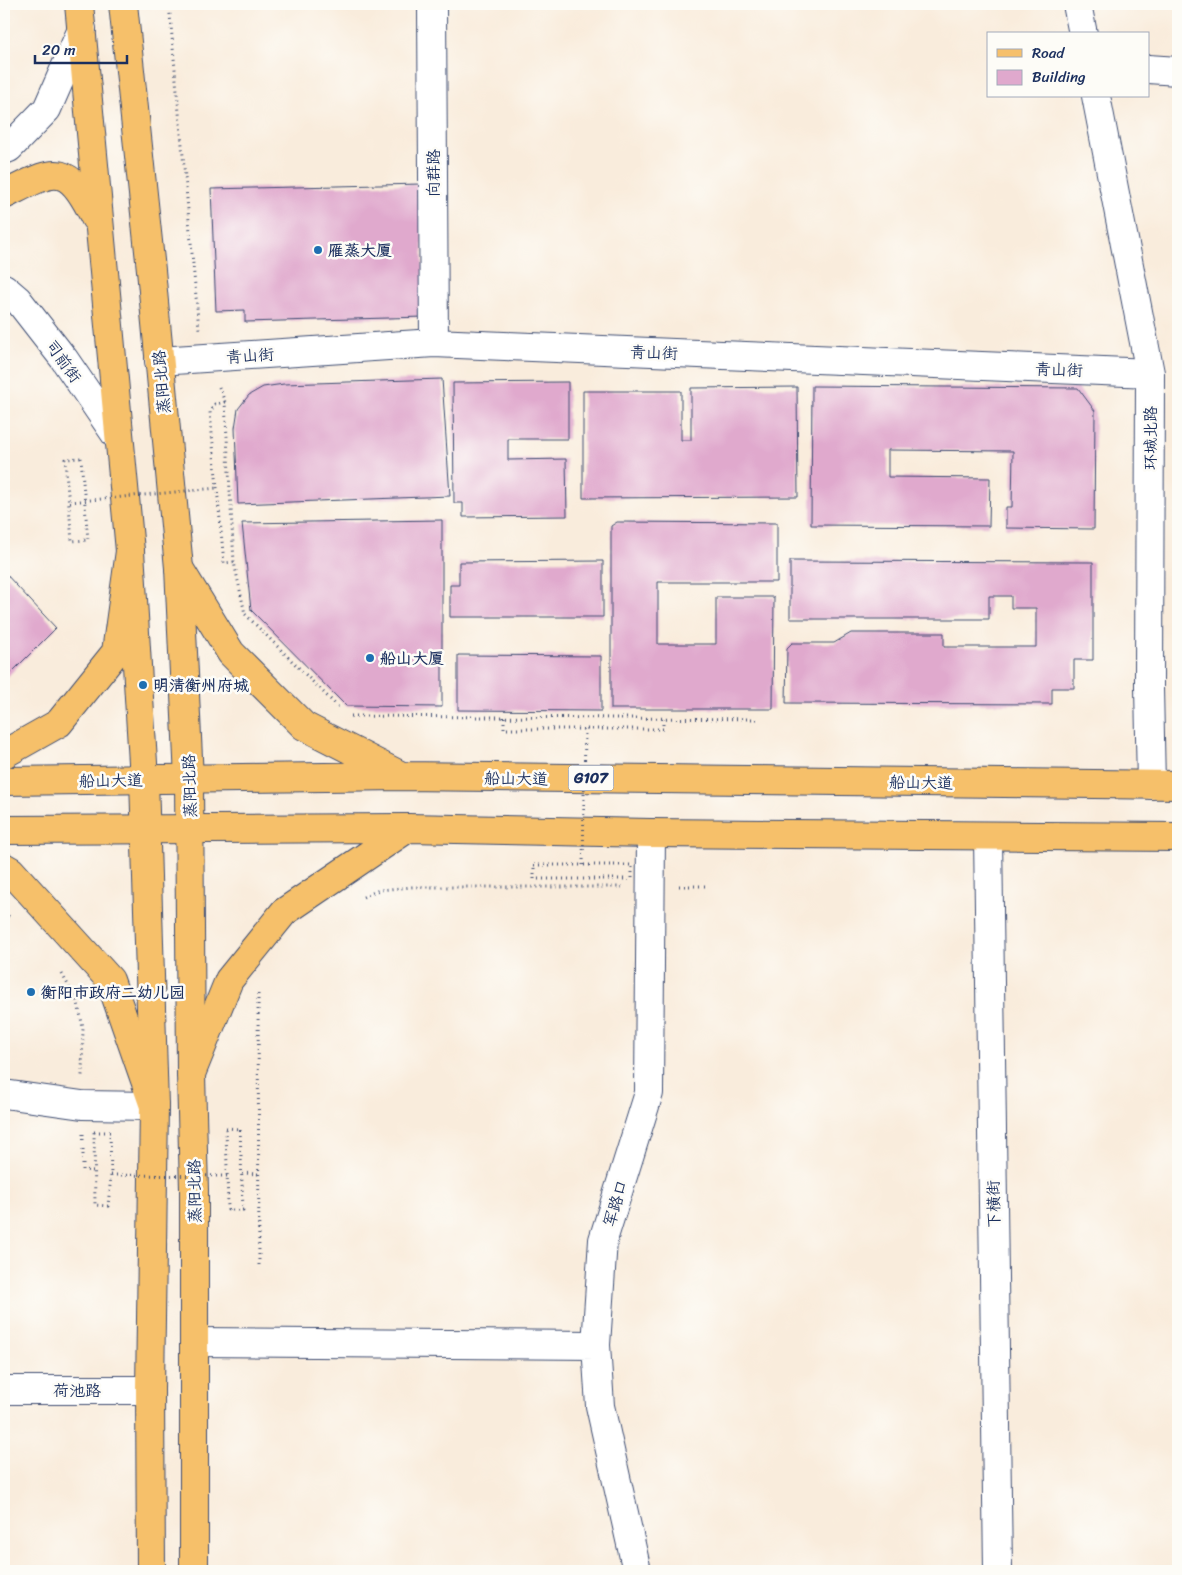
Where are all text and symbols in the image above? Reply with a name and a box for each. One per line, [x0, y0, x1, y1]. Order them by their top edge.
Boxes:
scale bar [35, 32, 128, 64]
legend [987, 32, 1150, 98]
text: 20 m [42, 37, 76, 63]
text: Road [1032, 40, 1065, 66]
text: Building [1032, 64, 1086, 90]
street label: 向群路 [419, 149, 448, 197]
place label: 雁蒸大厦 [328, 236, 392, 265]
marker: 雁蒸大厦 [312, 244, 324, 256]
street label: 司前街 [38, 333, 89, 389]
street label: 青山街 [629, 337, 678, 368]
street label: 青山街 [225, 339, 275, 372]
street label: 蒸阳北路 [144, 349, 179, 415]
street label: 青山街 [1034, 354, 1083, 385]
street label: 环城北路 [1136, 406, 1165, 470]
place label: 船山大厦 [380, 644, 444, 673]
marker: 船山大厦 [364, 652, 376, 664]
place label: 明清衡州府城 [153, 671, 249, 700]
marker: 明清衡州府城 [137, 679, 149, 691]
street label: 蒸阳北路 [174, 753, 205, 818]
street label: 船山大道 [484, 763, 548, 794]
street label: 船山大道 [79, 765, 143, 796]
road number: G107 [568, 766, 614, 790]
street label: 船山大道 [889, 767, 953, 798]
place label: 衡阳市政府二幼儿园 [40, 978, 185, 1007]
marker: 衡阳市政府二幼儿园 [25, 986, 37, 998]
street label: 蒸阳北路 [179, 1159, 210, 1223]
street label: 军路口 [595, 1176, 636, 1230]
street label: 下横街 [979, 1180, 1008, 1228]
street label: 荷池路 [53, 1376, 101, 1405]

